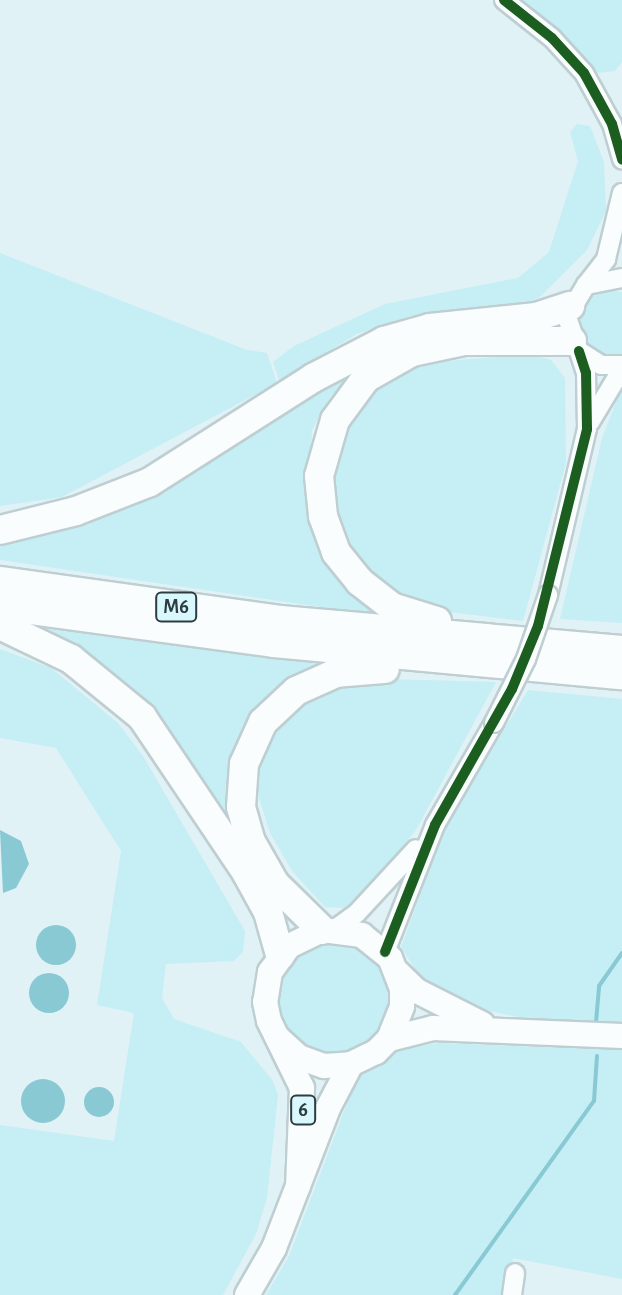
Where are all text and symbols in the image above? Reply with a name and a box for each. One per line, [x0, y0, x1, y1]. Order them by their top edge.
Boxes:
road number: M6 [154, 591, 198, 623]
road number: 6 [289, 1094, 317, 1126]

